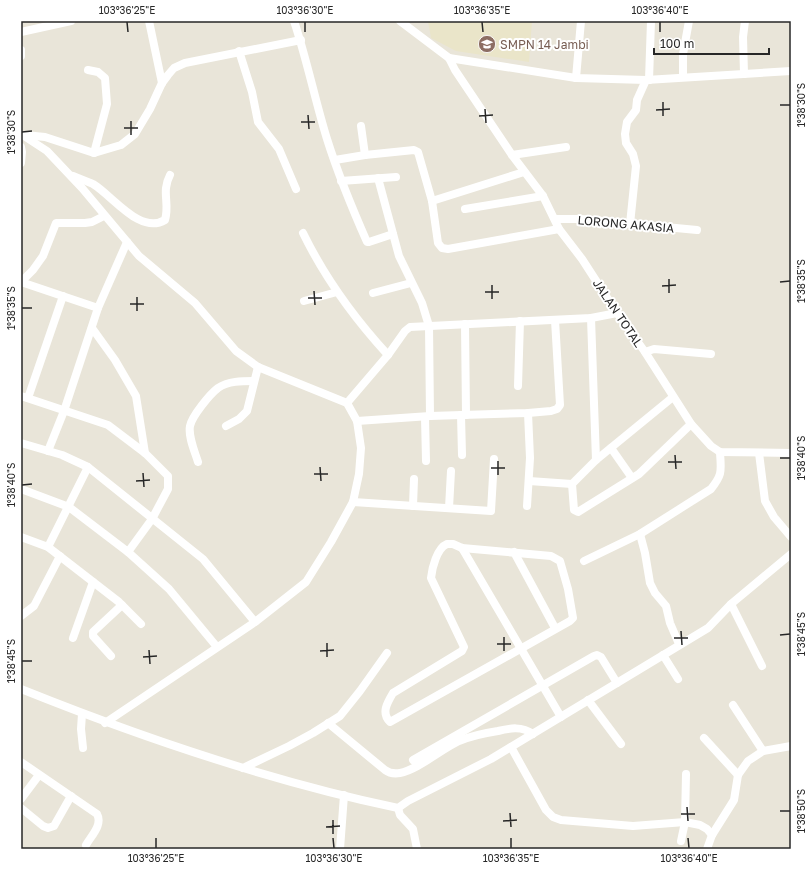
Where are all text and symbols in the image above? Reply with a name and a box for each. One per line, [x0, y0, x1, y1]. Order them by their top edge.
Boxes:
text: 103°36'25"E [99, 4, 155, 16]
text: 103°36'30"E [277, 4, 333, 16]
text: 103°36'35"E [454, 4, 510, 16]
text: 103°36'40"E [631, 4, 689, 16]
scale bar [654, 30, 769, 56]
school or university icon: SMPN 14 Jambi [477, 34, 497, 54]
text: 100 m [660, 36, 694, 51]
place label: SMPN 14 Jambi [500, 37, 589, 52]
text: 1°38'30"S [795, 83, 807, 127]
text: 1°38'30"S [5, 110, 17, 154]
street label: LORONG AKASIA [577, 212, 675, 236]
text: 1°38'35"S [795, 259, 807, 303]
street label: JALAN TOTAL [590, 276, 646, 350]
text: 1°38'35"S [5, 286, 17, 330]
text: 1°38'40"S [795, 436, 807, 480]
text: 1°38'40"S [5, 463, 17, 507]
text: 1°38'45"S [795, 612, 807, 656]
text: 1°38'45"S [5, 639, 17, 683]
text: 1°38'50"S [795, 789, 807, 833]
text: 103°36'25"E [128, 852, 184, 864]
text: 103°36'30"E [306, 852, 362, 864]
text: 103°36'35"E [483, 852, 539, 864]
text: 103°36'40"E [660, 852, 718, 864]

